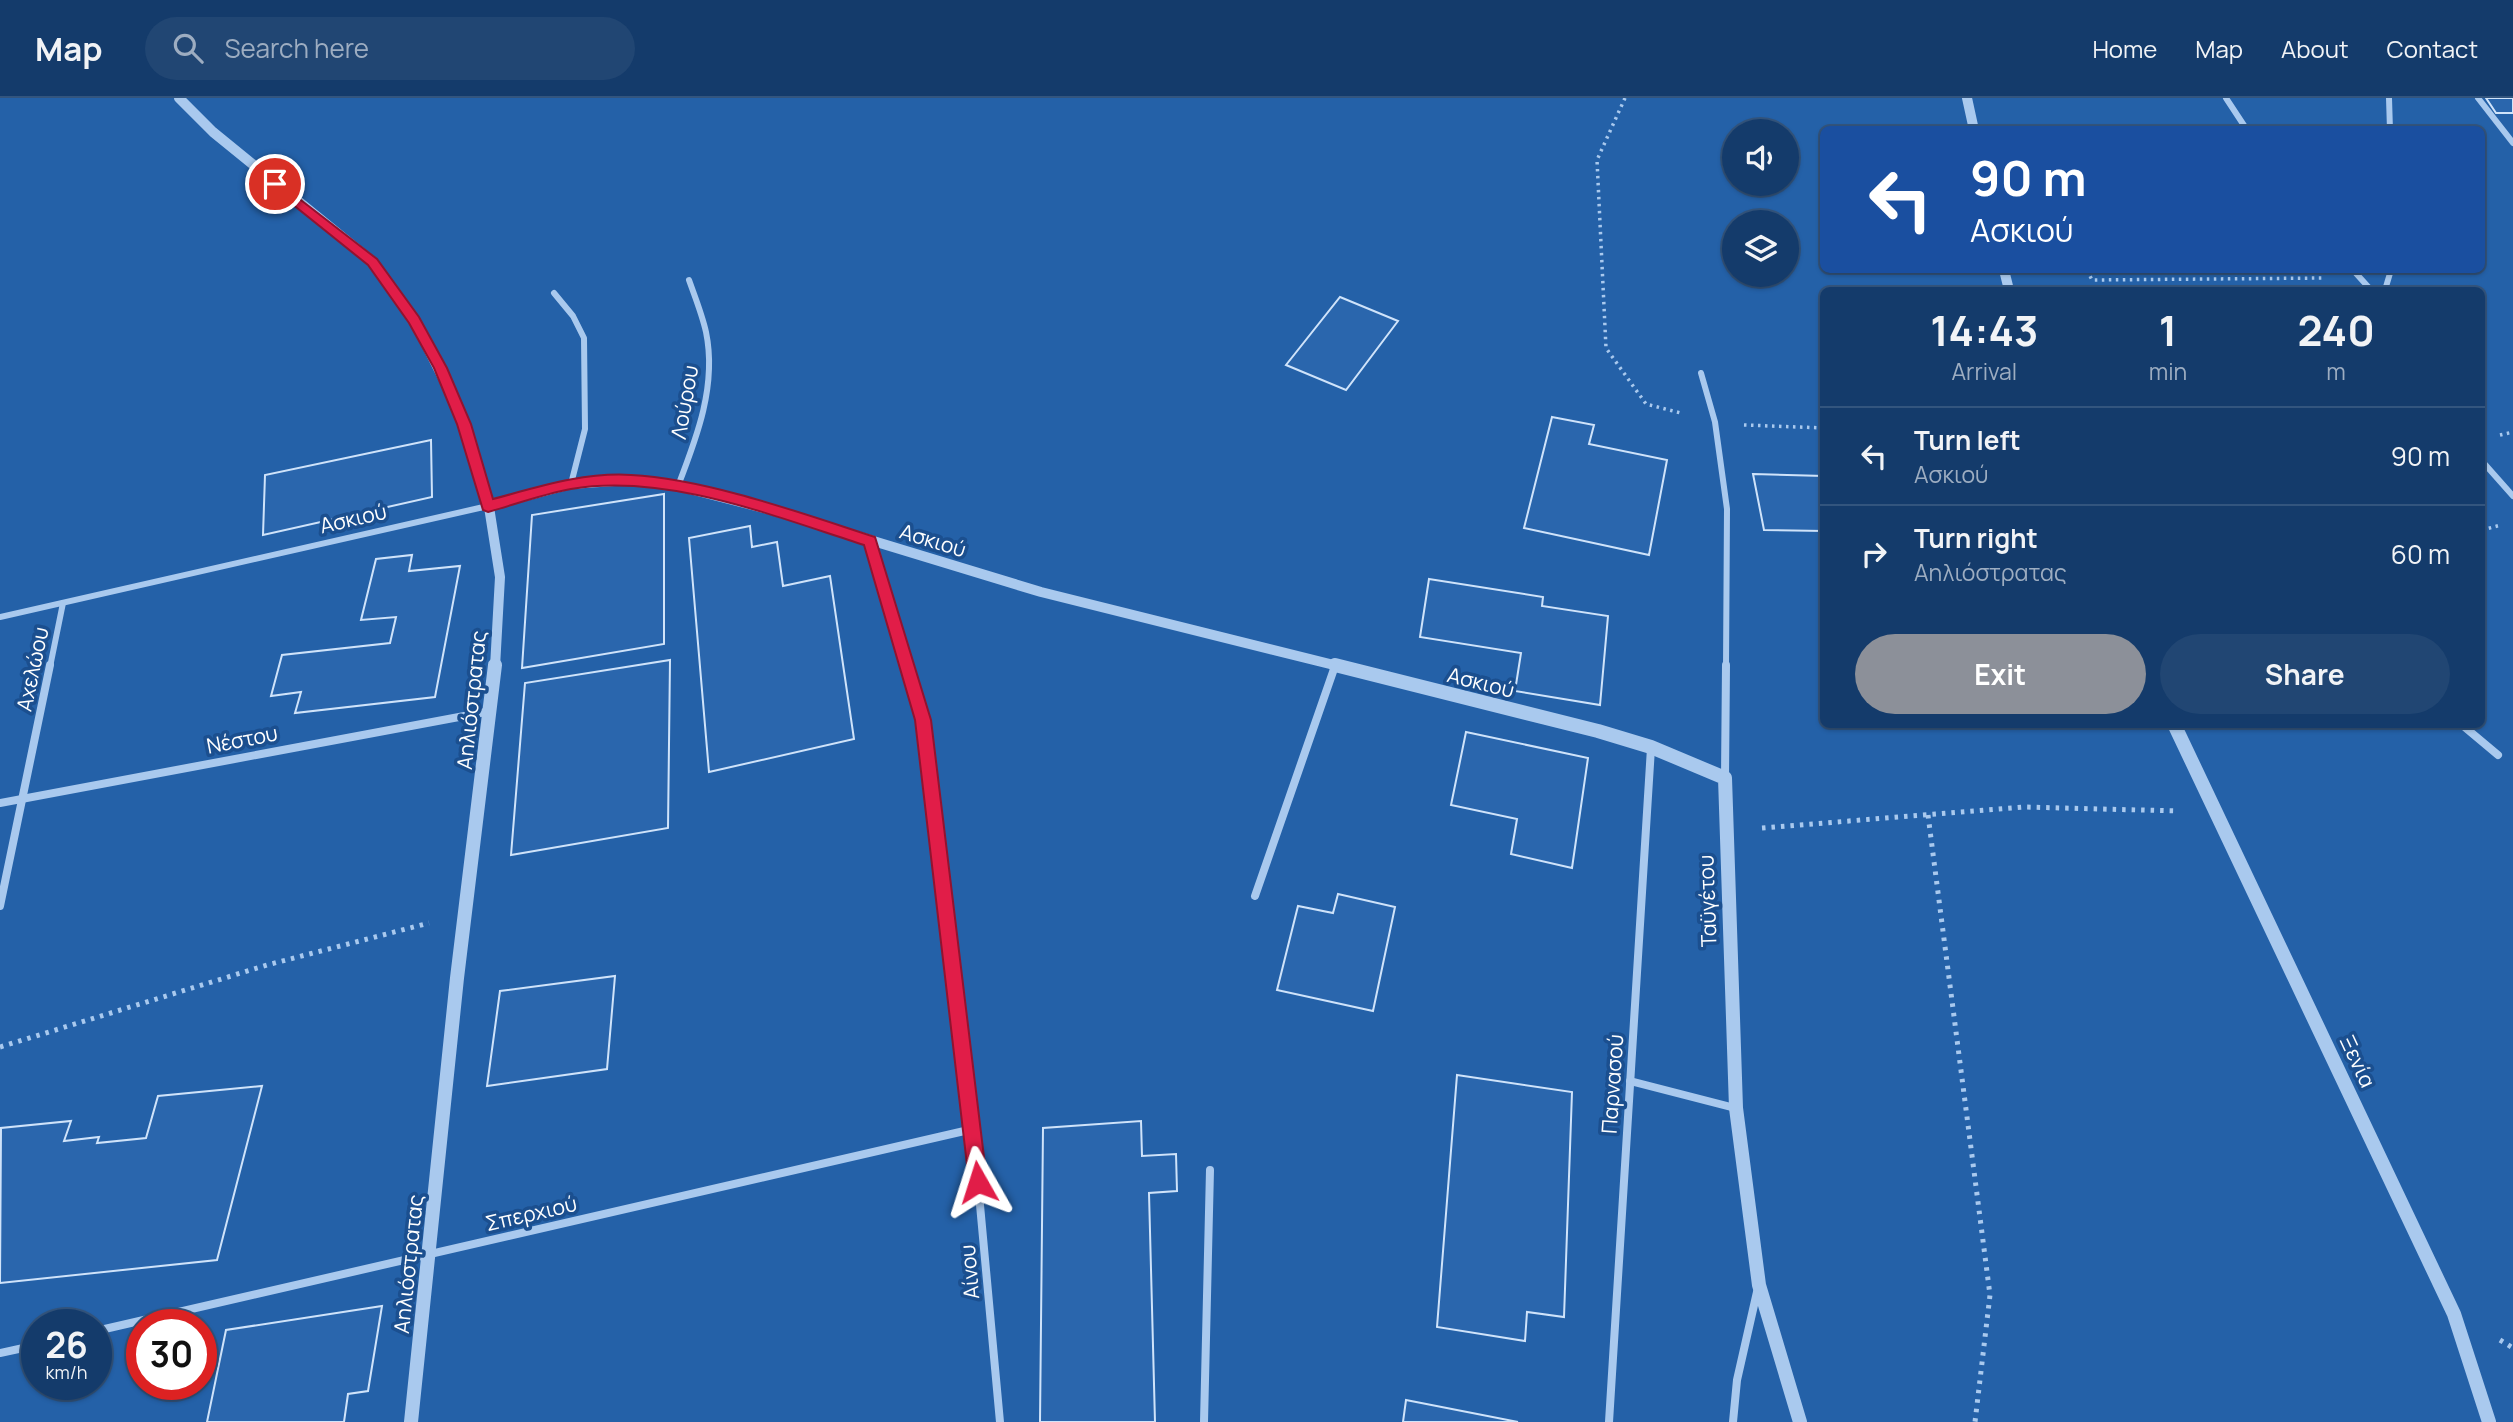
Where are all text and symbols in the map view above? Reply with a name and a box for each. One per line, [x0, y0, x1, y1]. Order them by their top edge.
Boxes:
search box [145, 17, 635, 80]
text: Map [35, 26, 103, 71]
icon: search [169, 29, 207, 67]
text: Search here [225, 30, 369, 66]
text: Home [2092, 32, 2157, 65]
text: Map [2195, 32, 2243, 65]
text: About [2281, 32, 2349, 65]
text: Contact [2387, 32, 2478, 65]
map controls [1722, 119, 1799, 287]
button: sound [1722, 119, 1799, 196]
text: 90 m [1970, 144, 2087, 211]
pin [245, 154, 305, 214]
icon: left [1855, 154, 1946, 245]
icon: arrive [256, 165, 294, 203]
text: Ασκιού [1970, 208, 2073, 252]
button: layers [1722, 210, 1799, 287]
text: 14:43 [1930, 301, 2039, 359]
text: 1 [2159, 301, 2177, 359]
text: 240 [2297, 301, 2375, 359]
text: Arrival [1952, 355, 2017, 387]
text: min [2149, 355, 2187, 387]
text: m [2326, 355, 2346, 387]
street label: Λούρου [664, 363, 704, 441]
text: Turn left [1914, 422, 2021, 458]
icon: left [1855, 437, 1893, 475]
text: 90 m [2391, 438, 2450, 474]
text: Ασκιού [1914, 458, 1988, 490]
street label: Ασκιού [317, 497, 389, 539]
street label: Ασκιού [896, 517, 970, 563]
text: Turn right [1914, 520, 2038, 556]
icon: right [1855, 535, 1893, 573]
text: 60 m [2391, 536, 2450, 572]
text: Αηλιόστρατας [1914, 556, 2067, 588]
street label: Αχελώου [9, 624, 55, 714]
street label: Αηλιόστρατας [450, 629, 492, 771]
button: Exit [1855, 634, 2146, 714]
button: Share [2160, 634, 2450, 714]
street label: Ασκιού [1445, 660, 1517, 704]
street label: Νέστου [204, 718, 280, 760]
street label: Ταϋγέτου [1691, 854, 1723, 948]
street label: Ξενία [2334, 1030, 2382, 1092]
street label: Παρνασού [1595, 1033, 1629, 1135]
position arrow [941, 1145, 1015, 1219]
street label: Σπερχιού [483, 1189, 579, 1237]
street label: Αηλιόστρατας [387, 1193, 429, 1335]
street label: Αίνου [953, 1244, 985, 1300]
speed limit sign: 30 [126, 1309, 217, 1400]
text: 26 [45, 1321, 88, 1369]
text: km/h [46, 1360, 87, 1384]

